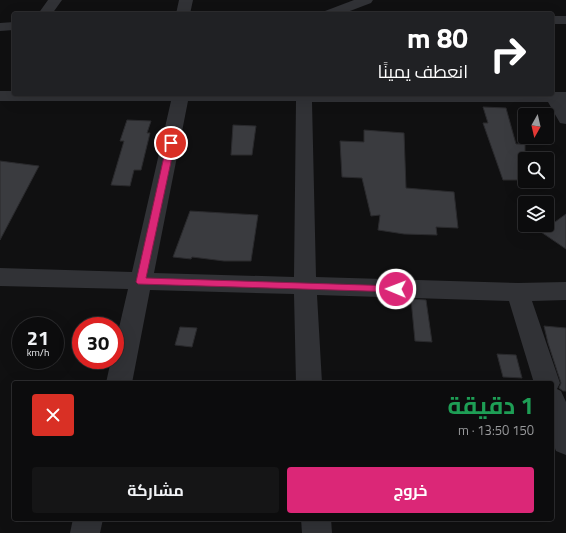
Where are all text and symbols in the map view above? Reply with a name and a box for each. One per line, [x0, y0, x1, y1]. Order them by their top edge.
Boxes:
text: 80 m [407, 16, 468, 59]
icon: right [482, 28, 534, 80]
text: انعطف يمينًا [378, 58, 468, 85]
north arrow [518, 108, 554, 144]
map controls [518, 108, 554, 232]
pin [154, 126, 188, 160]
icon: arrive [160, 132, 182, 154]
button: search [518, 152, 554, 188]
button: layers [518, 196, 554, 232]
position arrow [375, 268, 417, 310]
speed limit sign: 30 [72, 317, 124, 369]
text: 21 [27, 322, 49, 353]
text: km/h [27, 345, 49, 360]
text: 1 دقيقة [447, 387, 534, 423]
button: close [32, 394, 74, 436]
text: 150 m · 13:50 [458, 420, 534, 440]
button: مشاركة [32, 467, 279, 513]
button: خروج [287, 467, 534, 513]

